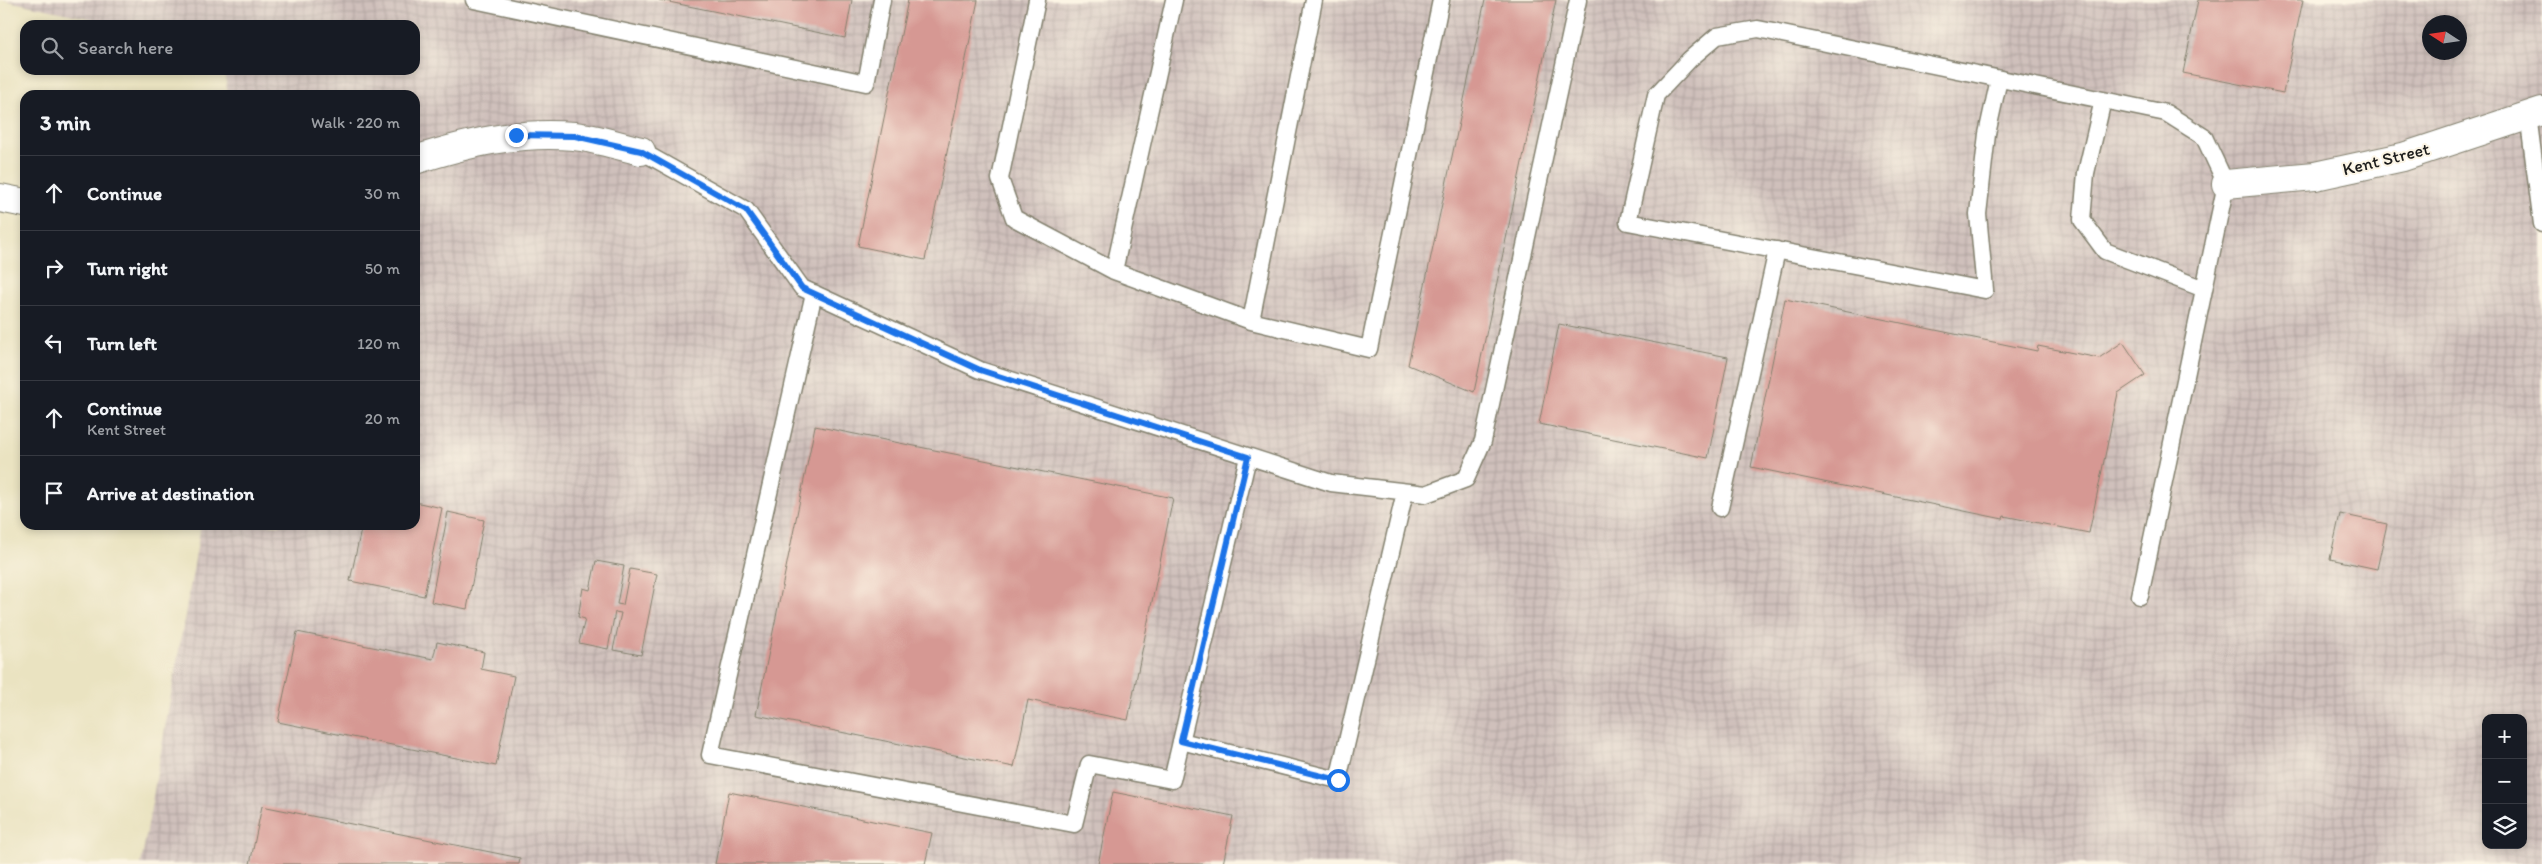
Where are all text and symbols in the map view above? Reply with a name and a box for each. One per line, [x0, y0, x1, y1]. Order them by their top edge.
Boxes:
north arrow [2422, 15, 2467, 60]
search box [20, 20, 420, 75]
icon: search [38, 34, 66, 62]
text: Search here [78, 36, 173, 59]
text: 3 min [40, 110, 90, 135]
text: Walk · 220 m [311, 113, 400, 132]
route end [505, 124, 528, 147]
street label: Kent Street [2340, 138, 2432, 180]
icon: ahead [40, 179, 68, 207]
text: Continue [87, 182, 162, 205]
text: 30 m [364, 184, 400, 203]
icon: right [40, 254, 68, 282]
text: Turn right [87, 257, 168, 280]
text: 50 m [365, 259, 400, 278]
icon: left [40, 329, 68, 357]
text: Turn left [87, 332, 157, 355]
text: 120 m [357, 334, 400, 353]
text: Continue [87, 397, 162, 420]
icon: ahead [40, 404, 68, 432]
text: 20 m [365, 409, 400, 428]
text: Kent Street [87, 420, 166, 439]
icon: arrive [40, 479, 68, 507]
text: Arrive at destination [87, 482, 254, 505]
map controls [2482, 714, 2527, 849]
button: + [2482, 714, 2527, 759]
button: − [2482, 759, 2527, 804]
route start [1327, 769, 1350, 792]
button: layers [2482, 804, 2527, 849]

